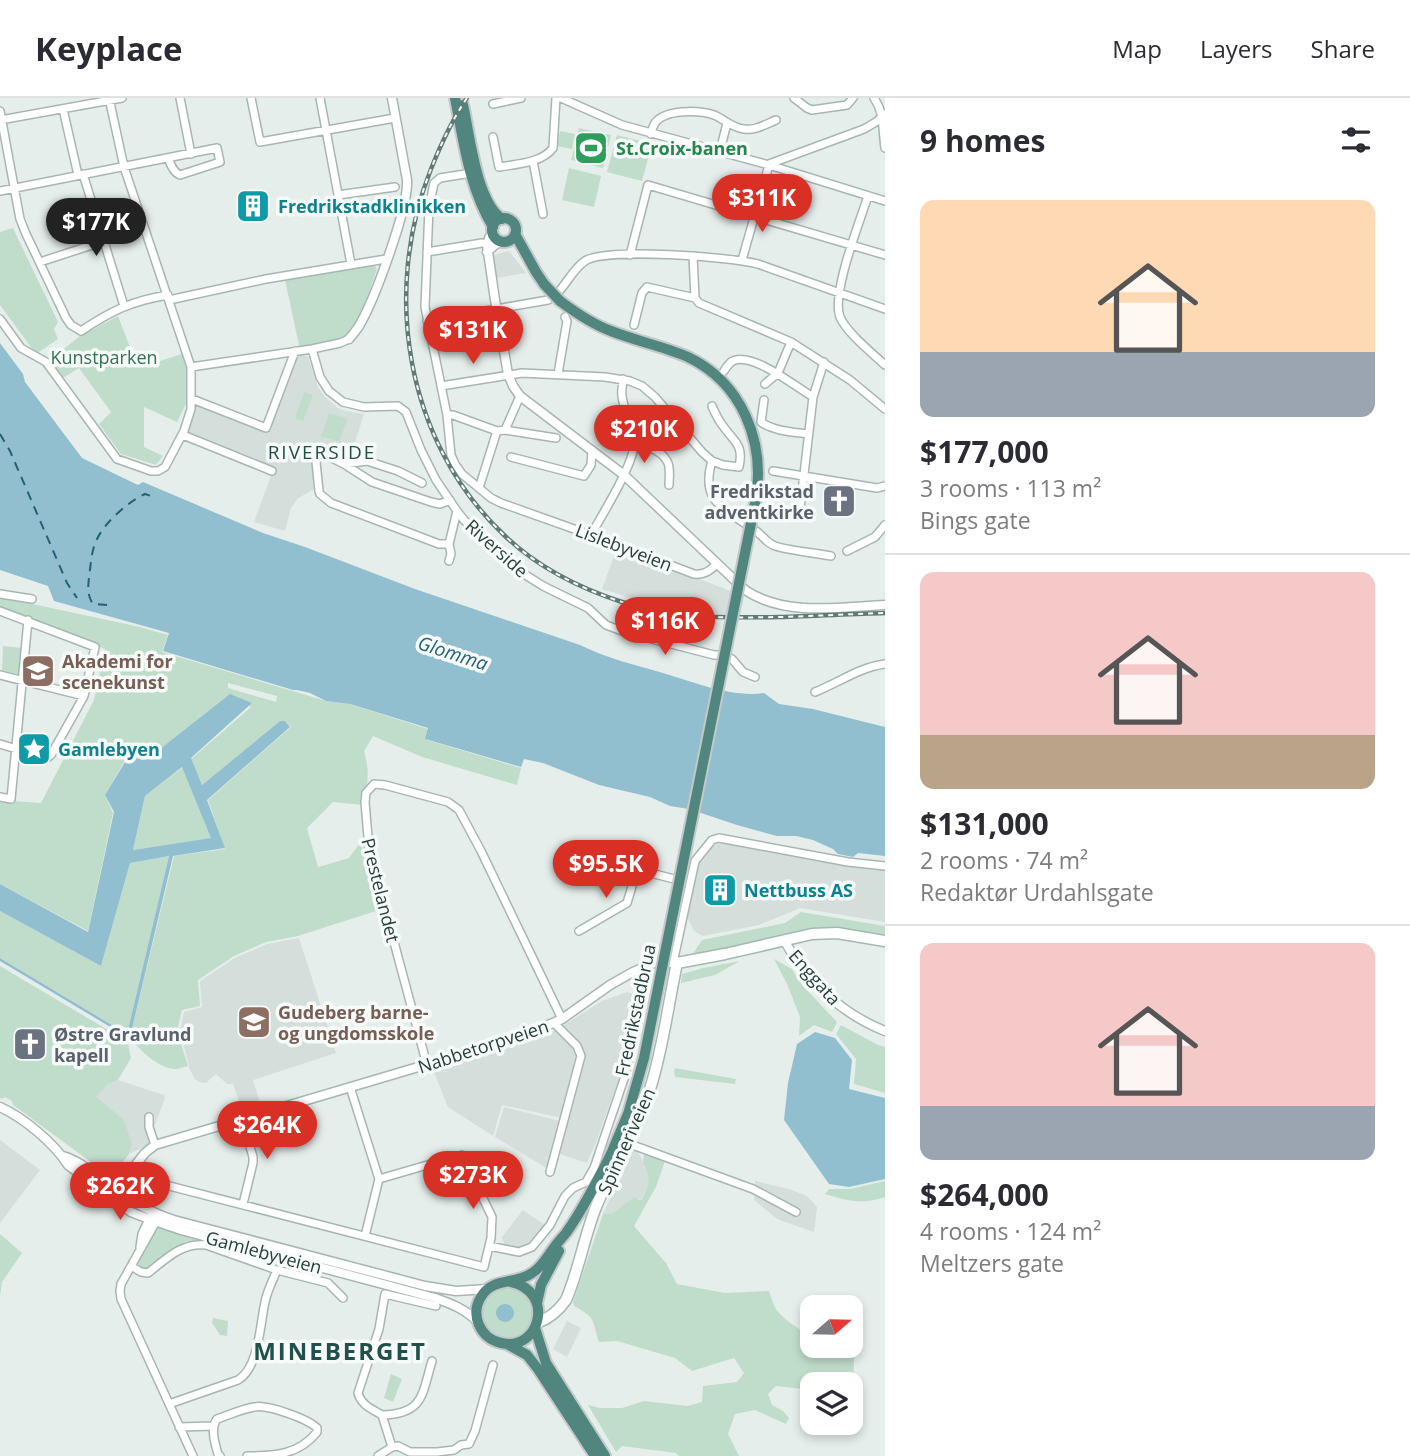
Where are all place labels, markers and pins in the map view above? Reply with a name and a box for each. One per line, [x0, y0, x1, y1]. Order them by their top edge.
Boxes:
sports icon: St.Croix-banen [572, 129, 610, 167]
place label: St.Croix-banen [616, 136, 748, 160]
pin: $311K [713, 174, 811, 234]
building icon: Fredrikstadklinikken [234, 187, 272, 225]
place label: Fredrikstadklinikken [278, 194, 466, 218]
pin: $177K [47, 198, 145, 258]
pin: $131K [424, 306, 522, 366]
pin: $210K [595, 406, 693, 465]
place label: Fredrikstad adventkirke [705, 479, 814, 524]
church icon: Fredrikstad adventkirke [820, 482, 858, 520]
pin: $116K [616, 598, 714, 657]
place label: Akademi for scenekunst [62, 649, 173, 694]
school or university icon: Akademi for scenekunst [19, 652, 57, 690]
place icon: Gamlebyen [15, 730, 53, 768]
place label: Gamlebyen [58, 737, 160, 761]
pin: $95.5K [549, 840, 663, 900]
building icon: Nettbuss AS [701, 871, 739, 909]
place label: Nettbuss AS [744, 878, 853, 902]
place label: Gudeberg barne- og ungdomsskole [278, 1000, 434, 1045]
school or university icon: Gudeberg barne- og ungdomsskole [235, 1003, 273, 1041]
place label: Østre Gravlund kapell [54, 1022, 191, 1067]
church icon: Østre Gravlund kapell [11, 1025, 49, 1063]
pin: $264K [218, 1102, 316, 1161]
pin: $273K [424, 1152, 522, 1211]
pin: $262K [71, 1162, 169, 1222]

